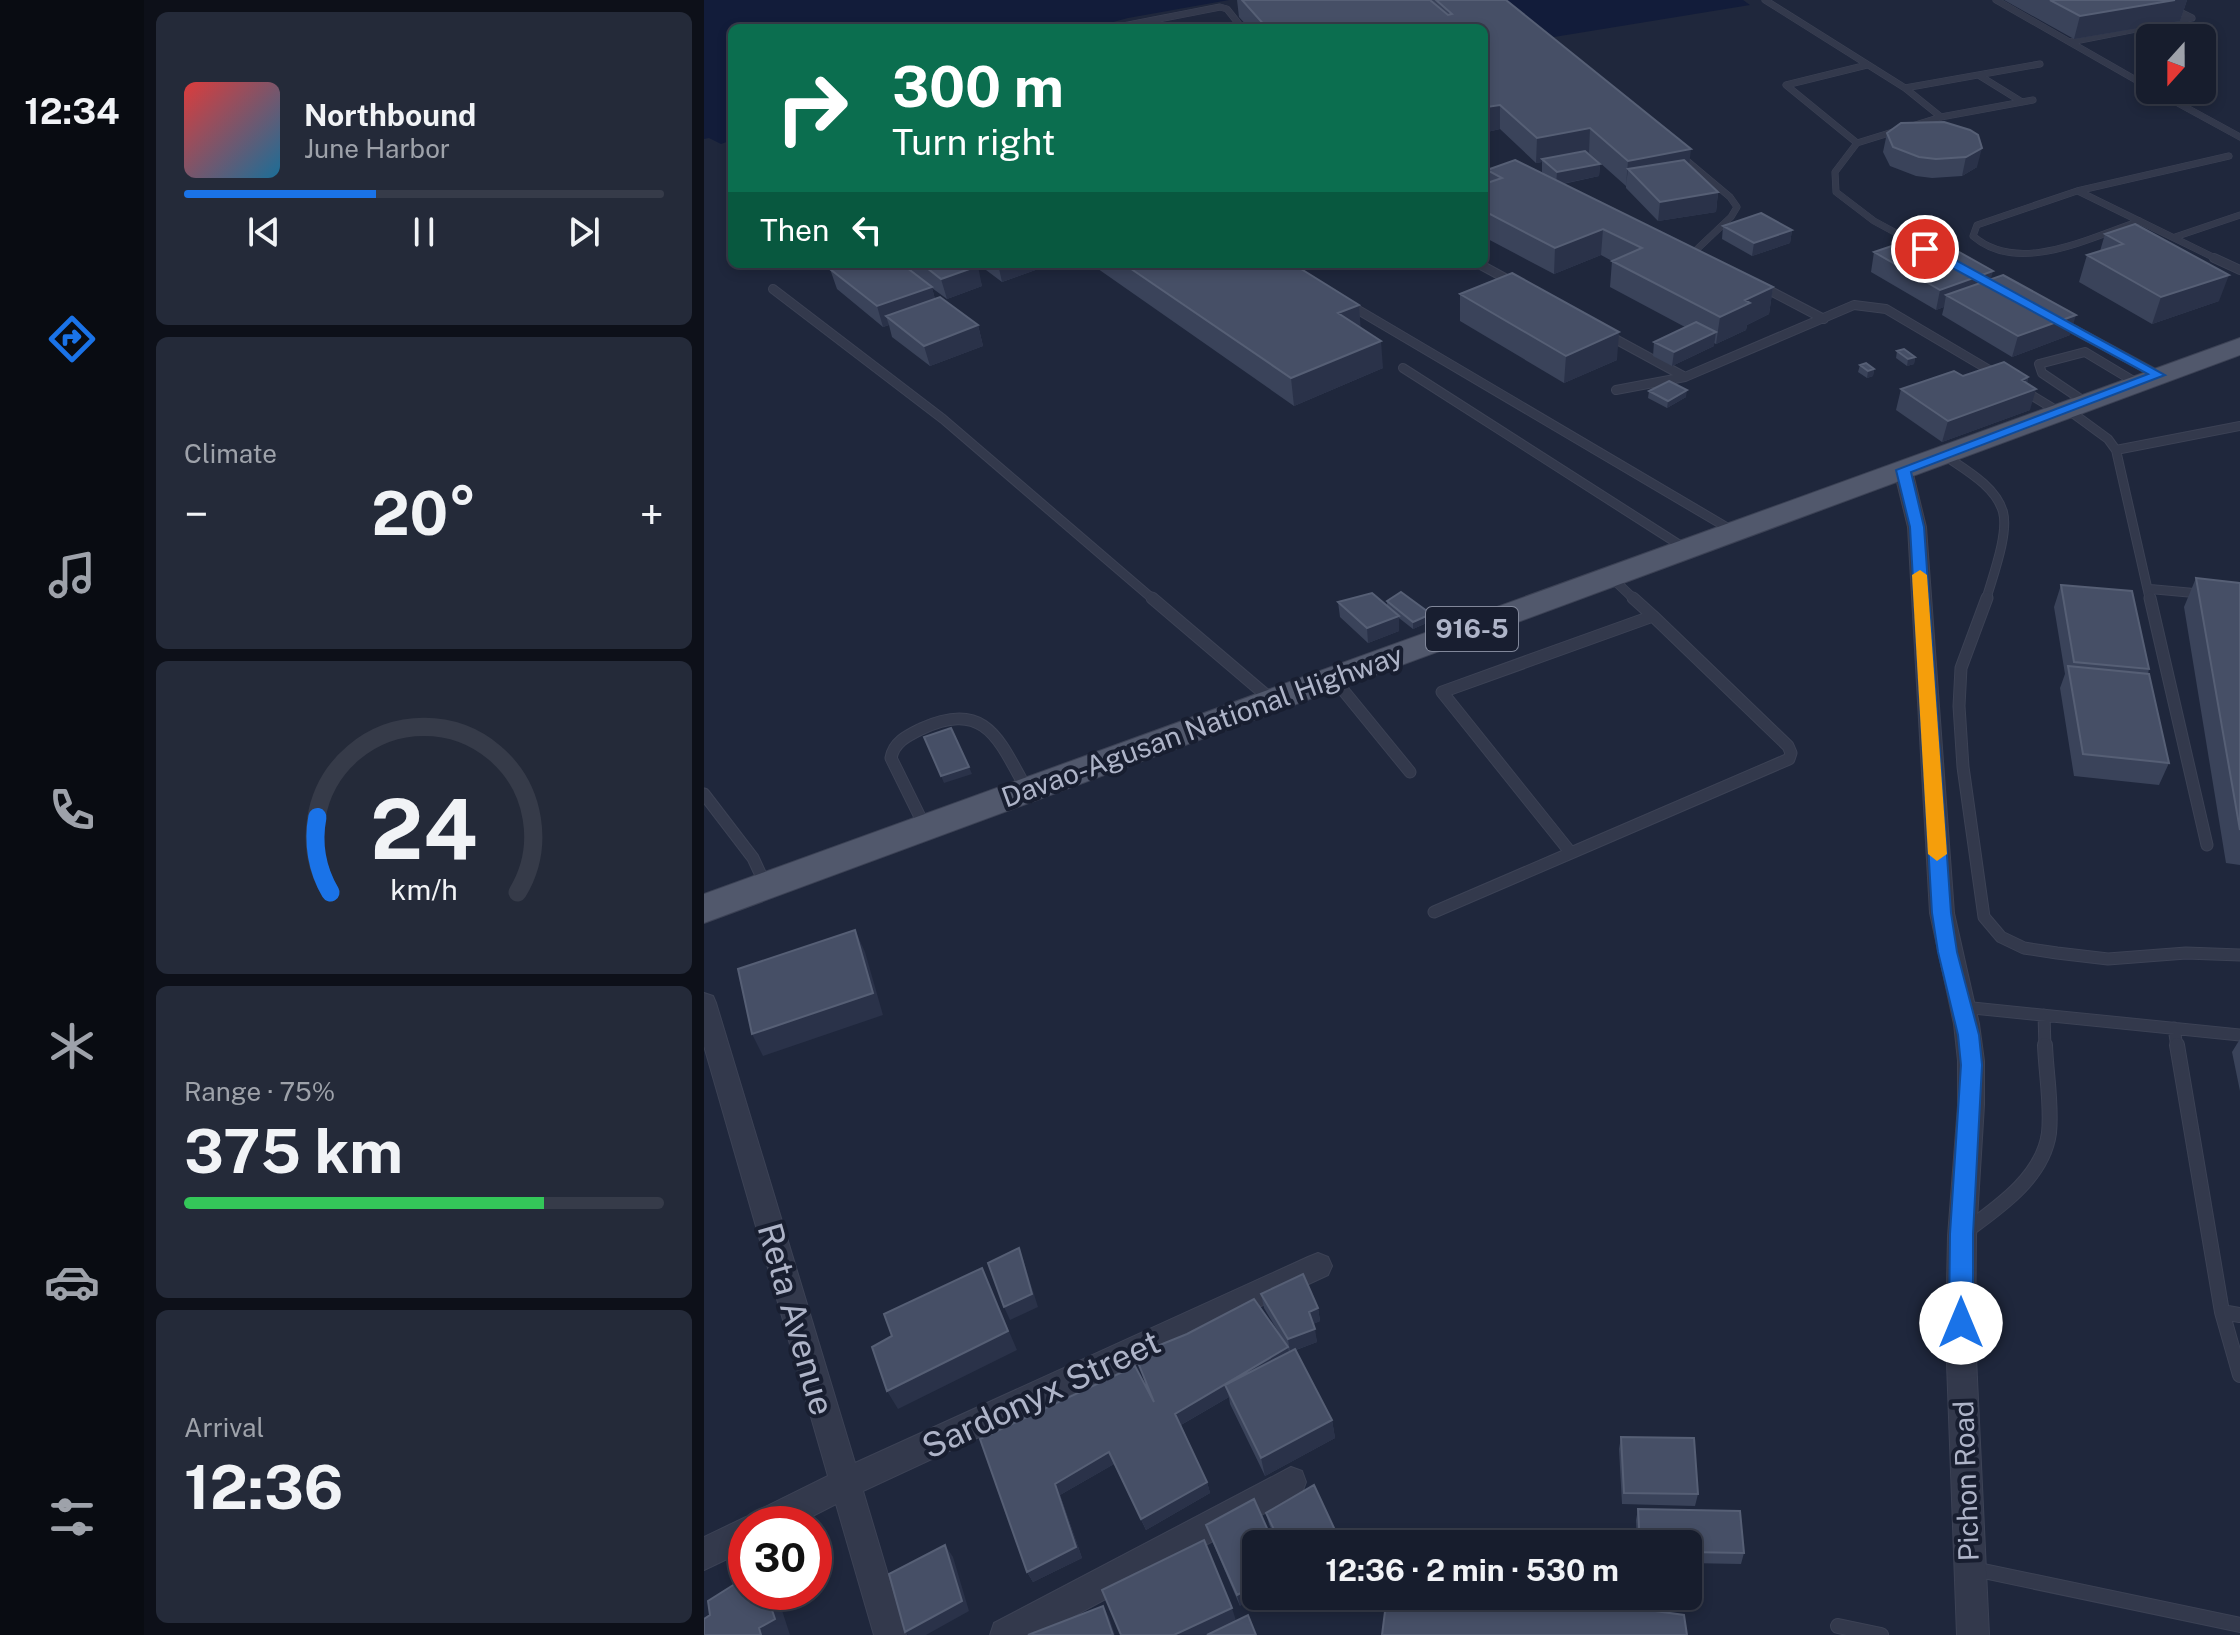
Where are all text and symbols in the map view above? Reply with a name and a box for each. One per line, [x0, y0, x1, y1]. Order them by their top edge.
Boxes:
north arrow [2136, 24, 2216, 104]
map controls [2136, 24, 2216, 104]
text: 300 m [892, 54, 1064, 120]
icon: right [760, 56, 864, 160]
text: 12:34 [24, 90, 120, 132]
text: Northbound [304, 97, 476, 133]
text: Turn right [892, 121, 1055, 163]
text: June Harbor [304, 133, 450, 164]
icon: left [845, 208, 889, 252]
icon: previous [242, 210, 286, 254]
icon: pause [402, 210, 446, 254]
icon: next [562, 210, 606, 254]
text: Then [760, 212, 829, 248]
pin [1891, 215, 1959, 283]
icon: arrive [1903, 227, 1947, 271]
icon: directions [44, 311, 100, 367]
text: Climate [184, 438, 277, 469]
text: 20° [371, 478, 477, 549]
text: − [184, 488, 208, 540]
text: + [640, 488, 664, 540]
icon: music [44, 547, 100, 603]
road number: 916-5 [1426, 607, 1518, 651]
street label: Davao-Agusan National Highway [997, 637, 1407, 814]
text: 24 [370, 780, 478, 878]
icon: phone [44, 782, 100, 838]
text: km/h [390, 874, 458, 907]
icon: climate [44, 1018, 100, 1074]
text: Range · 75% [184, 1076, 335, 1107]
text: 375 km [184, 1116, 403, 1187]
street label: Reta Avenue [750, 1218, 842, 1420]
icon: car [44, 1254, 100, 1310]
position arrow [1919, 1281, 2003, 1365]
street label: Sardonyx Street [916, 1321, 1166, 1467]
street label: Pichon Road [1946, 1400, 1985, 1562]
text: Arrival [184, 1412, 264, 1443]
text: 12:36 [184, 1452, 343, 1523]
icon: filters [44, 1489, 100, 1545]
speed limit sign: 30 [728, 1506, 832, 1610]
text: 12:36 · 2 min · 530 m [1325, 1552, 1619, 1588]

